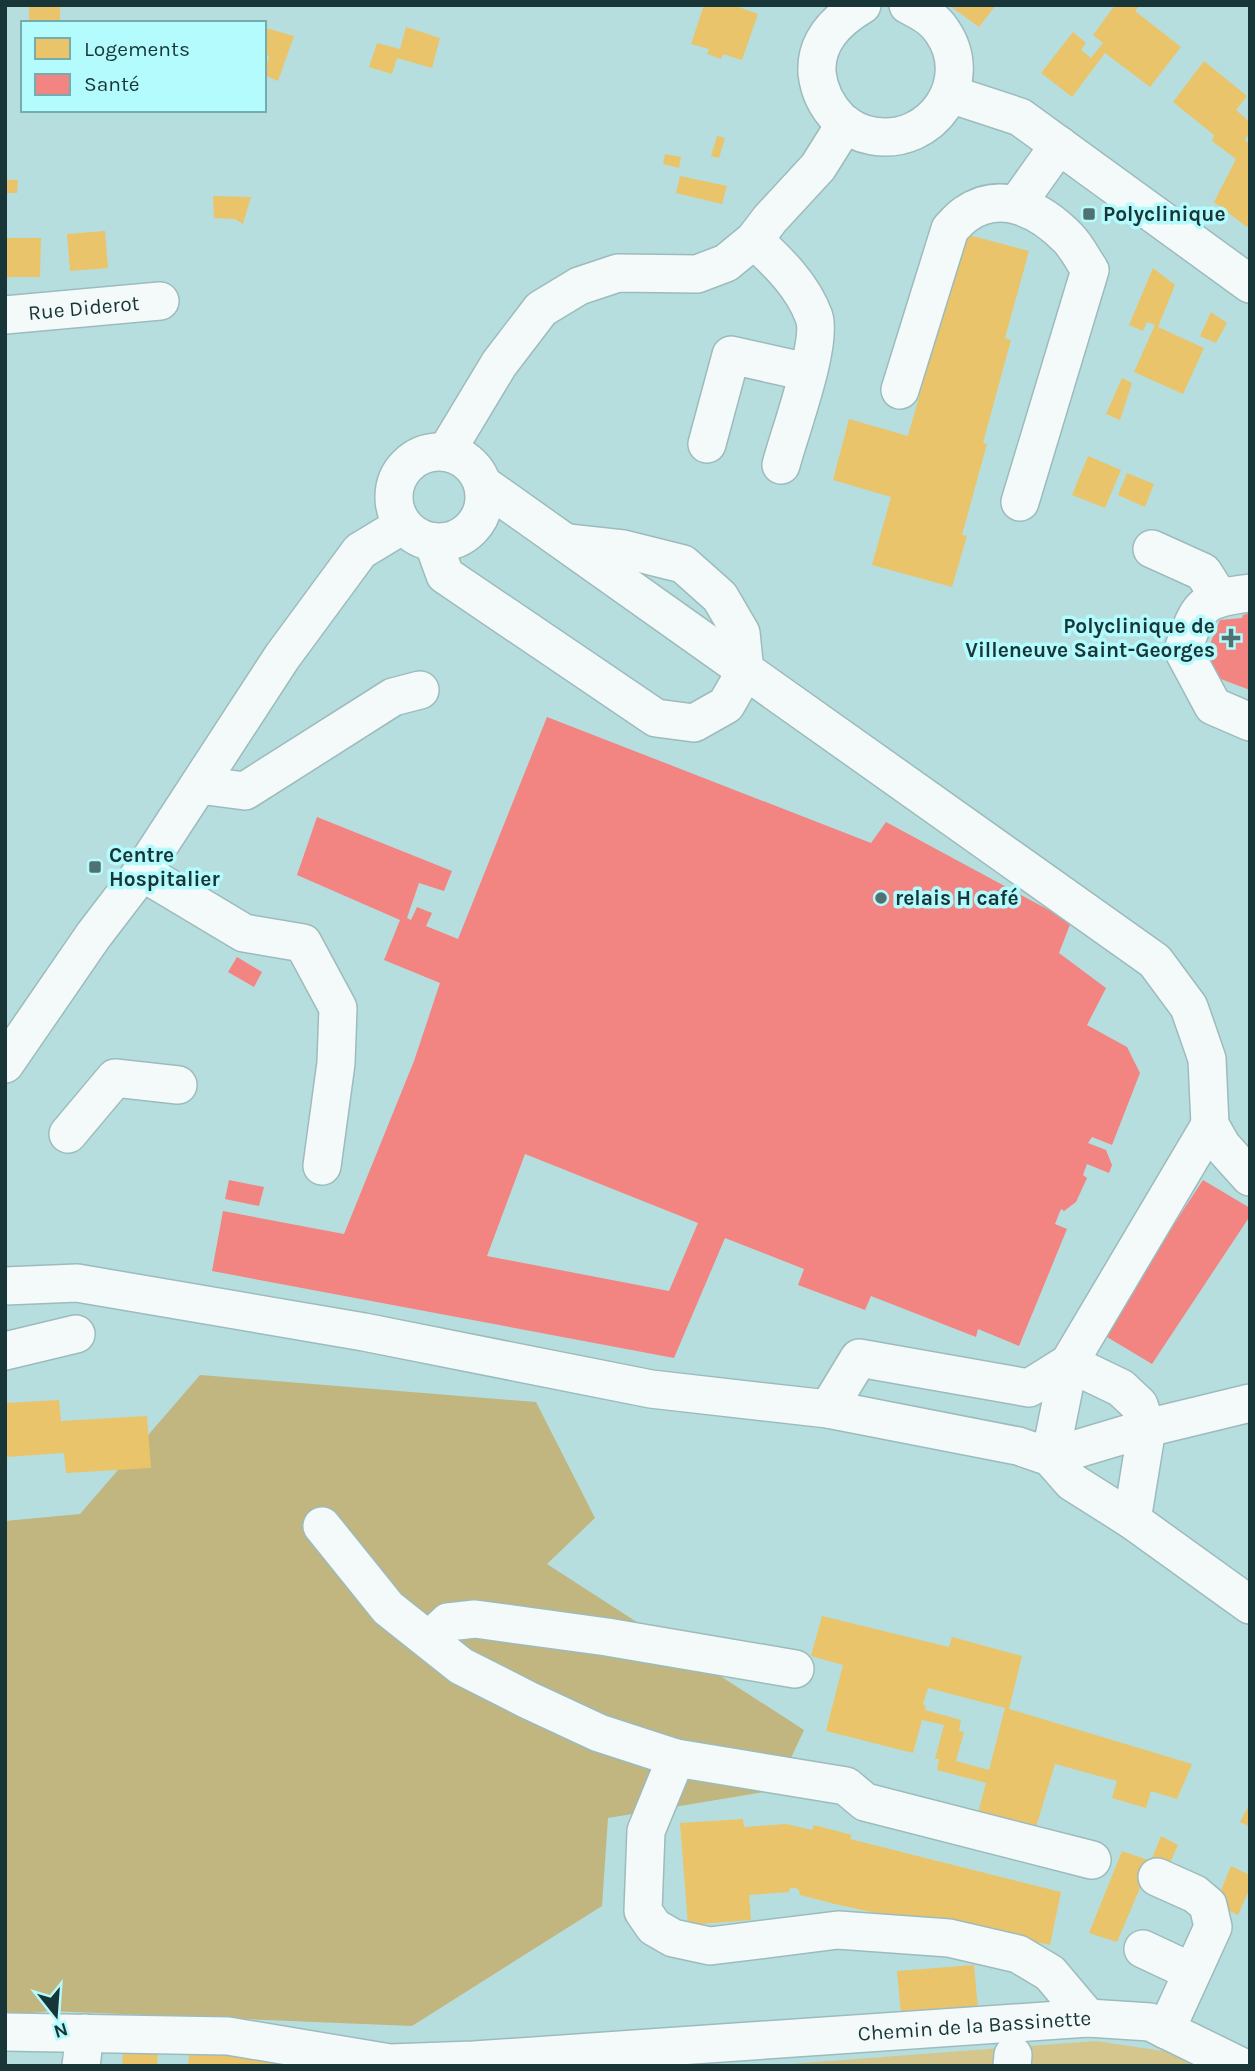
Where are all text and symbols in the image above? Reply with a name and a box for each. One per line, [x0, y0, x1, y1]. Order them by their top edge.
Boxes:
legend [21, 21, 266, 112]
text: Logements [84, 37, 190, 61]
text: Santé [84, 72, 140, 96]
place label: Polyclinique [1103, 202, 1226, 227]
marker: Polyclinique [1081, 206, 1097, 222]
street label: Rue Diderot [27, 291, 141, 325]
place label: Polyclinique de Villeneuve Saint-Georges [965, 614, 1215, 662]
marker: Polyclinique de Villeneuve Saint-Georges [1221, 628, 1241, 648]
place label: Centre Hospitalier [109, 843, 220, 891]
marker: Centre Hospitalier [87, 859, 103, 875]
place label: relais H café [895, 886, 1019, 910]
marker: relais H café [873, 890, 889, 906]
north arrow [21, 1980, 91, 2050]
street label: Chemin de la Bassinette [857, 2006, 1092, 2046]
text: N [51, 2018, 70, 2043]

